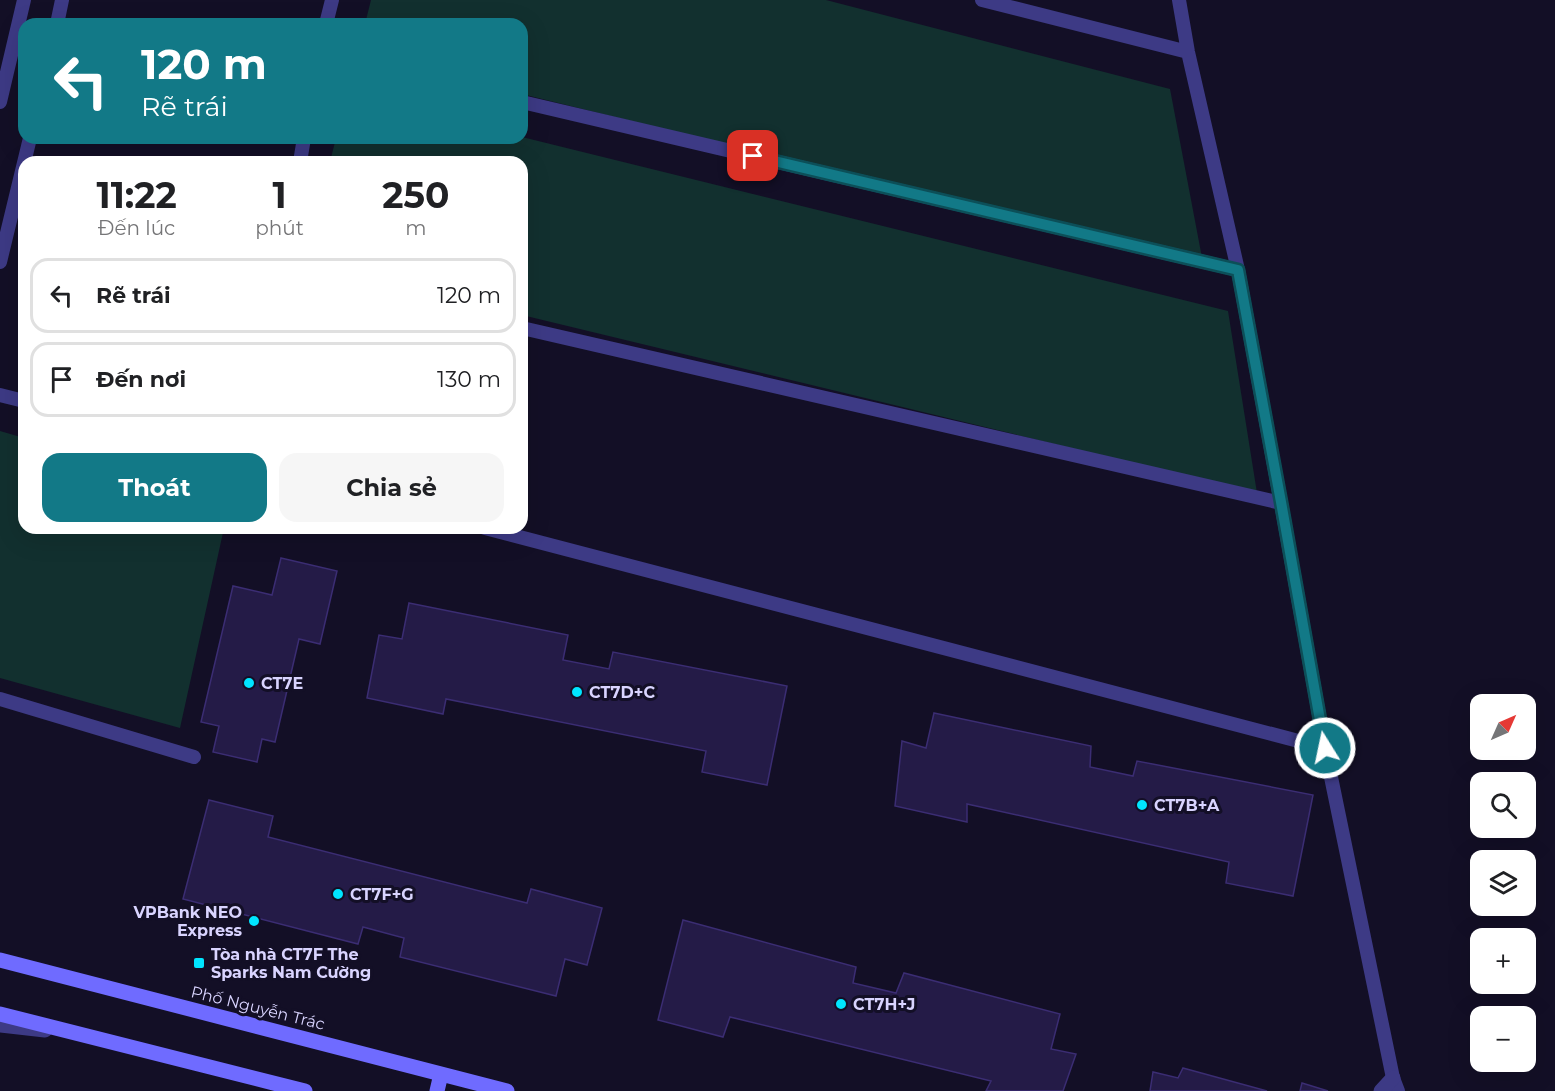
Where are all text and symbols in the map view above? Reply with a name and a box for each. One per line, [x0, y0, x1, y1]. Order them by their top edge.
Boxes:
text: 120 m [141, 38, 267, 90]
icon: left [42, 42, 120, 120]
text: Rẽ trái [141, 90, 228, 123]
pin [727, 130, 778, 181]
icon: arrive [736, 139, 769, 172]
text: 11:22 [97, 173, 177, 217]
text: 1 [272, 173, 287, 217]
text: 250 [382, 173, 449, 217]
text: Đến lúc [98, 216, 175, 240]
text: phút [255, 216, 304, 240]
text: m [405, 216, 427, 240]
icon: left [45, 279, 78, 312]
text: Rẽ trái [96, 282, 171, 309]
text: 120 m [437, 282, 501, 309]
icon: arrive [45, 363, 78, 396]
text: Đến nơi [96, 366, 186, 393]
text: 130 m [437, 366, 501, 393]
button: Thoát [42, 453, 267, 522]
button: Chia sẻ [279, 453, 504, 522]
place label: CT7E [261, 674, 303, 693]
marker: CT7E [242, 676, 256, 690]
place label: CT7D+C [589, 683, 655, 702]
marker: CT7D+C [570, 685, 584, 699]
north arrow [1470, 694, 1536, 760]
map controls [1470, 694, 1536, 1072]
position arrow [1293, 716, 1357, 780]
button: search [1470, 772, 1536, 838]
place label: CT7B+A [1154, 796, 1220, 815]
marker: CT7B+A [1135, 798, 1149, 812]
button: layers [1470, 850, 1536, 916]
place label: CT7F+G [350, 885, 414, 904]
marker: CT7F+G [331, 887, 345, 901]
place label: VPBank NEO Express [132, 903, 242, 940]
marker: VPBank NEO Express [247, 914, 261, 928]
button: + [1470, 928, 1536, 994]
place label: Tòa nhà CT7F The Sparks Nam Cường [211, 945, 371, 982]
marker: Tòa nhà CT7F The Sparks Nam Cường [192, 956, 206, 970]
street label: Phố Nguyễn Trác [189, 982, 327, 1034]
place label: CT7H+J [853, 995, 915, 1014]
marker: CT7H+J [834, 997, 848, 1011]
button: − [1470, 1006, 1536, 1072]

